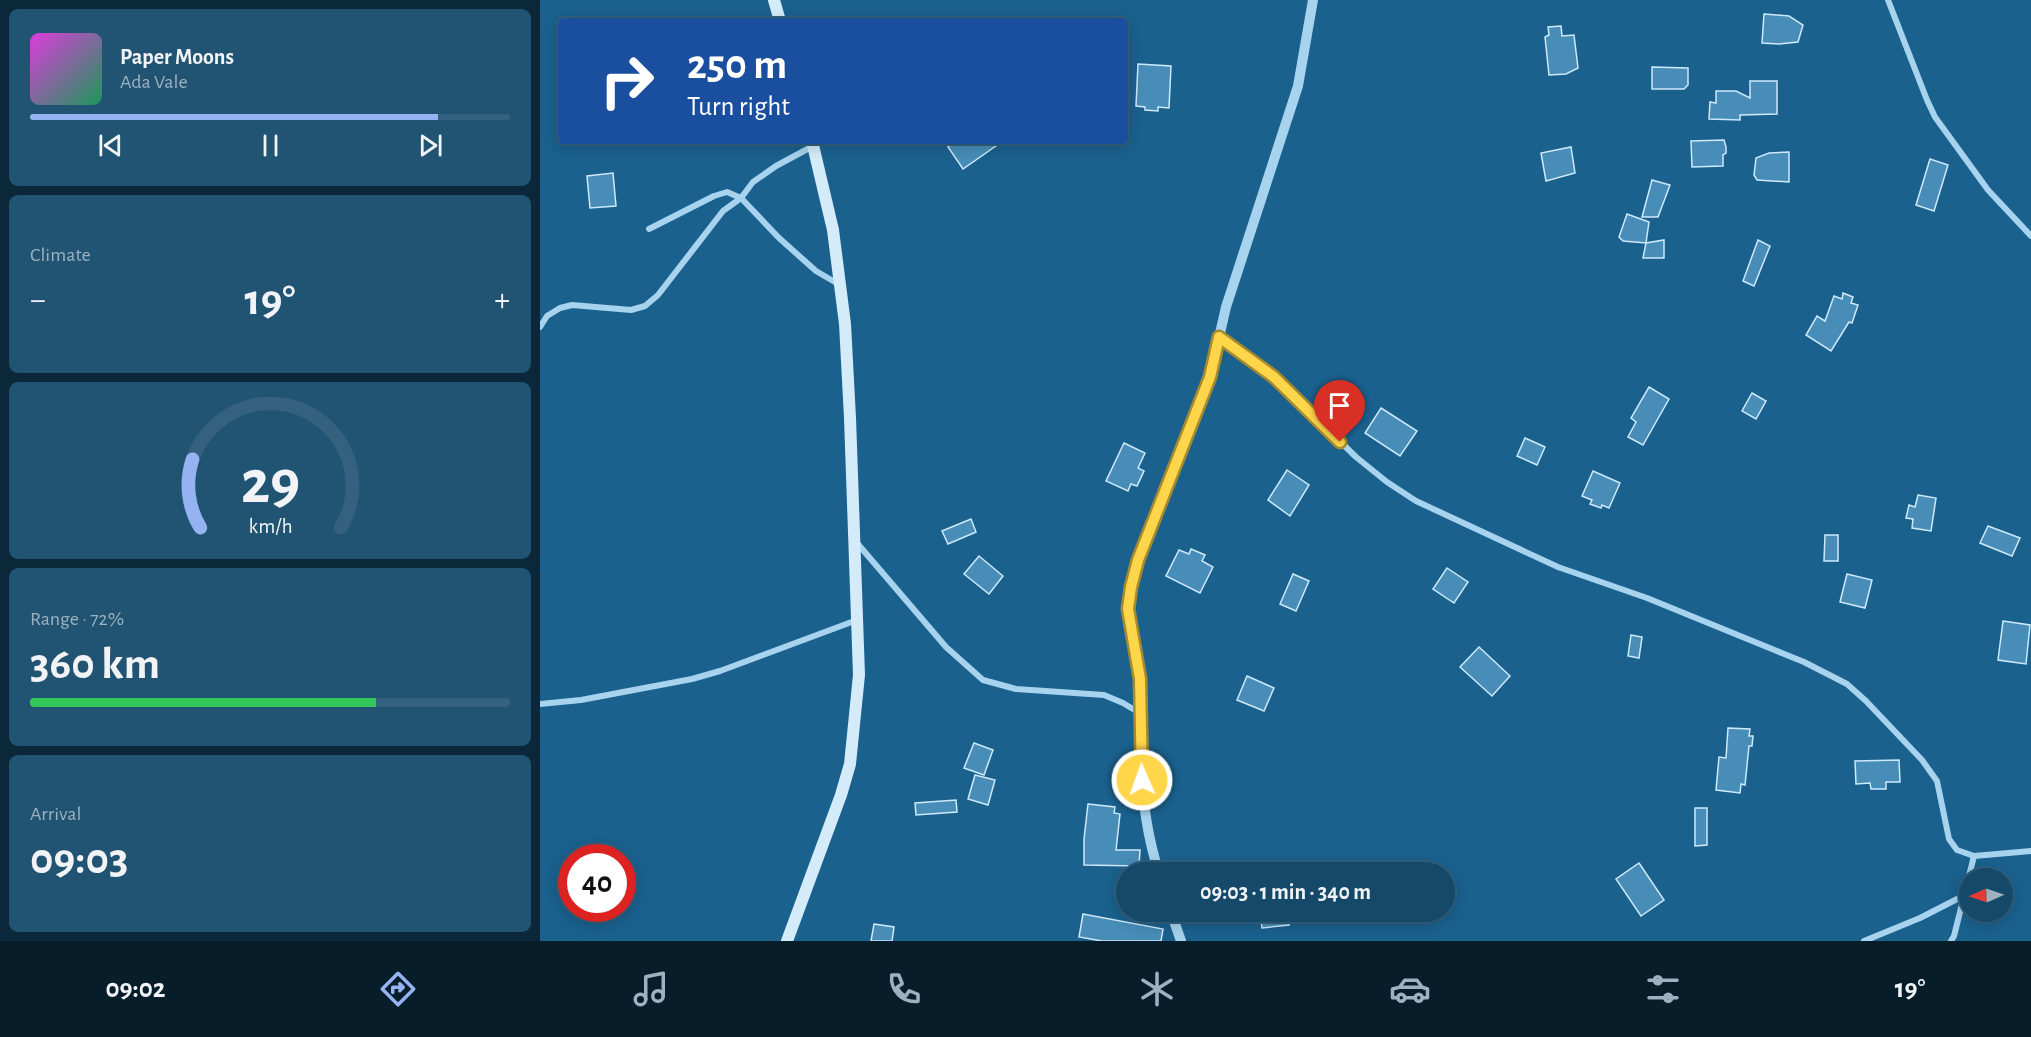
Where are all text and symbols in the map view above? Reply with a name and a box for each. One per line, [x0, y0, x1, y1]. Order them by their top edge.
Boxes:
icon: right [588, 42, 666, 120]
text: 250 m [687, 44, 787, 86]
text: Paper Moons [120, 46, 234, 68]
text: Ada Vale [120, 72, 188, 92]
text: Turn right [687, 93, 790, 120]
icon: previous [94, 129, 127, 162]
icon: pause [254, 129, 287, 162]
icon: next [414, 129, 447, 162]
text: Climate [30, 245, 91, 265]
text: 19° [244, 278, 296, 323]
text: − [30, 284, 46, 317]
text: + [494, 284, 510, 317]
pin [1314, 380, 1365, 442]
icon: arrive [1323, 389, 1356, 422]
text: 29 [240, 452, 300, 514]
text: km/h [248, 516, 292, 537]
text: Range · 72% [30, 609, 124, 629]
text: 360 km [30, 642, 160, 687]
position arrow [1110, 748, 1174, 812]
text: Arrival [30, 804, 81, 824]
text: 09:03 [30, 837, 128, 882]
speed limit sign: 40 [558, 844, 636, 922]
north arrow [1959, 868, 2013, 922]
map controls [1959, 868, 2013, 922]
text: 09:03 · 1 min · 340 m [1200, 881, 1371, 903]
icon: directions [377, 968, 419, 1010]
icon: music [630, 968, 672, 1010]
icon: phone [883, 968, 925, 1010]
icon: climate [1136, 968, 1178, 1010]
icon: car [1389, 968, 1431, 1010]
icon: filters [1642, 968, 1684, 1010]
text: 09:02 [106, 975, 166, 1002]
text: 19° [1895, 975, 1925, 1002]

